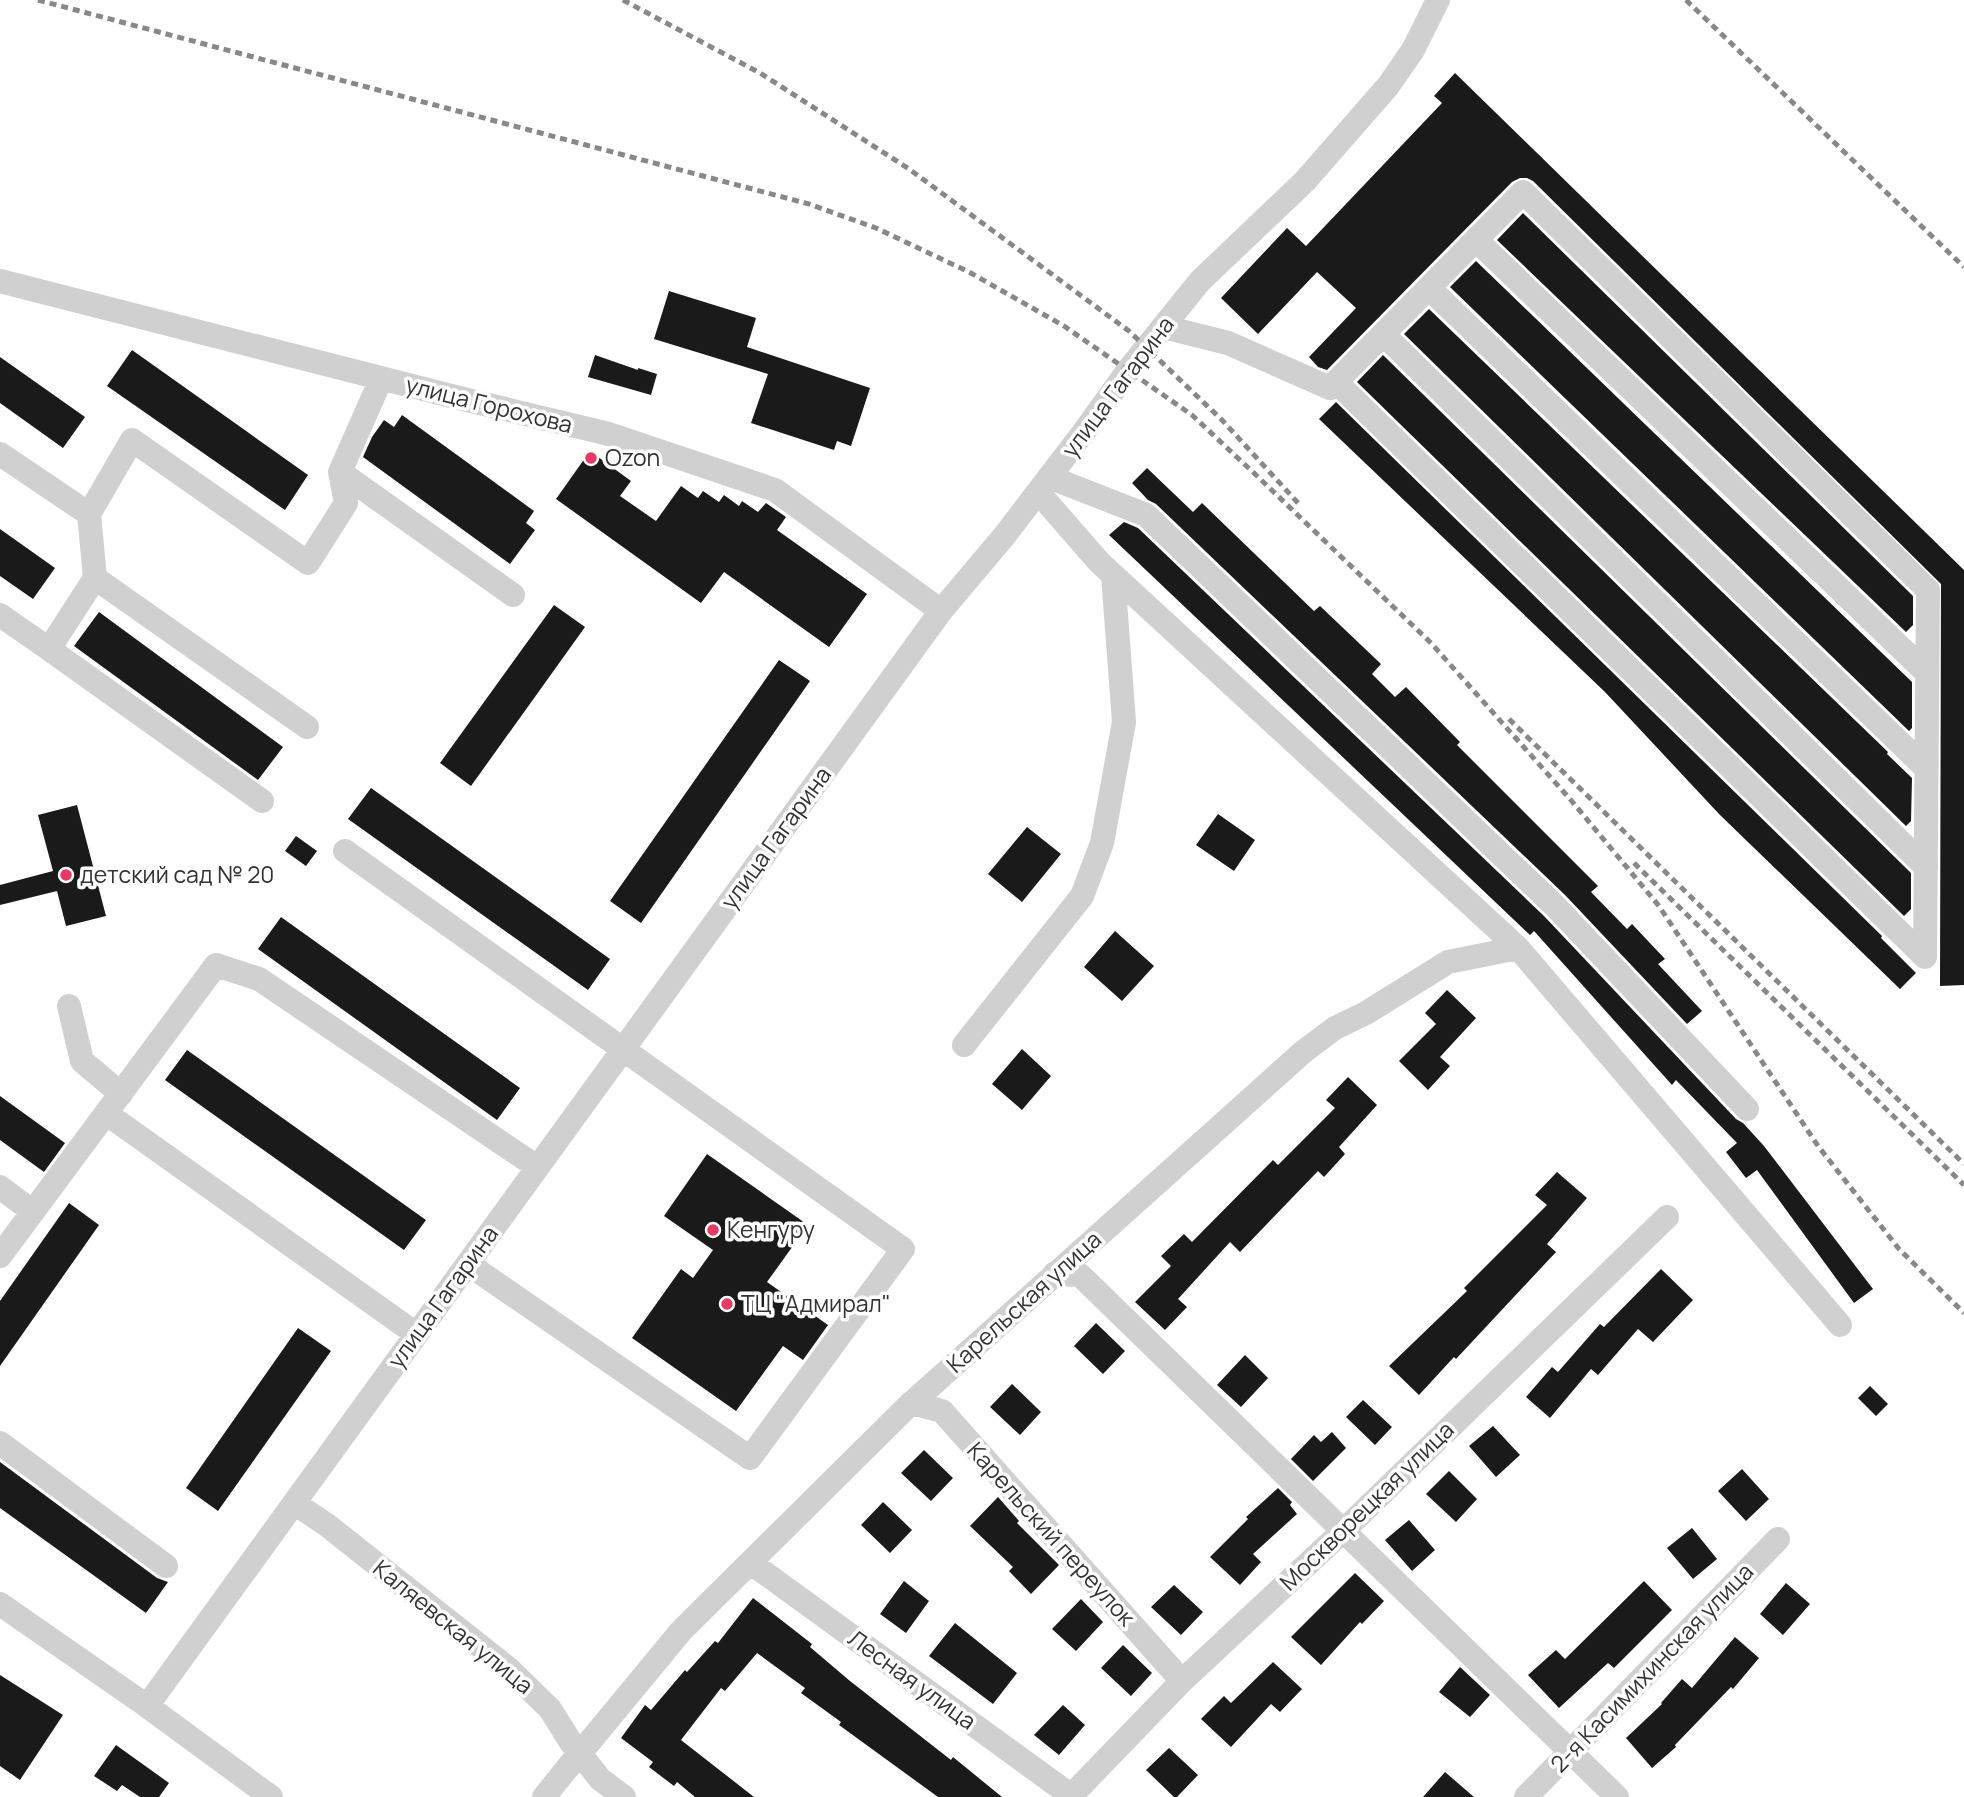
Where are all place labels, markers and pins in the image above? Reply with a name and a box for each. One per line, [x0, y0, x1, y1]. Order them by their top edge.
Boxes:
place label: Ozon [605, 441, 660, 473]
marker: Ozon [583, 450, 599, 466]
place label: детский сад № 20 [80, 858, 274, 890]
marker: детский сад № 20 [58, 867, 74, 883]
place label: Кенгуру [727, 1213, 815, 1245]
marker: Кенгуру [705, 1222, 721, 1238]
place label: ТЦ "Адмирал" [741, 1287, 891, 1319]
marker: ТЦ "Адмирал" [719, 1296, 735, 1312]

